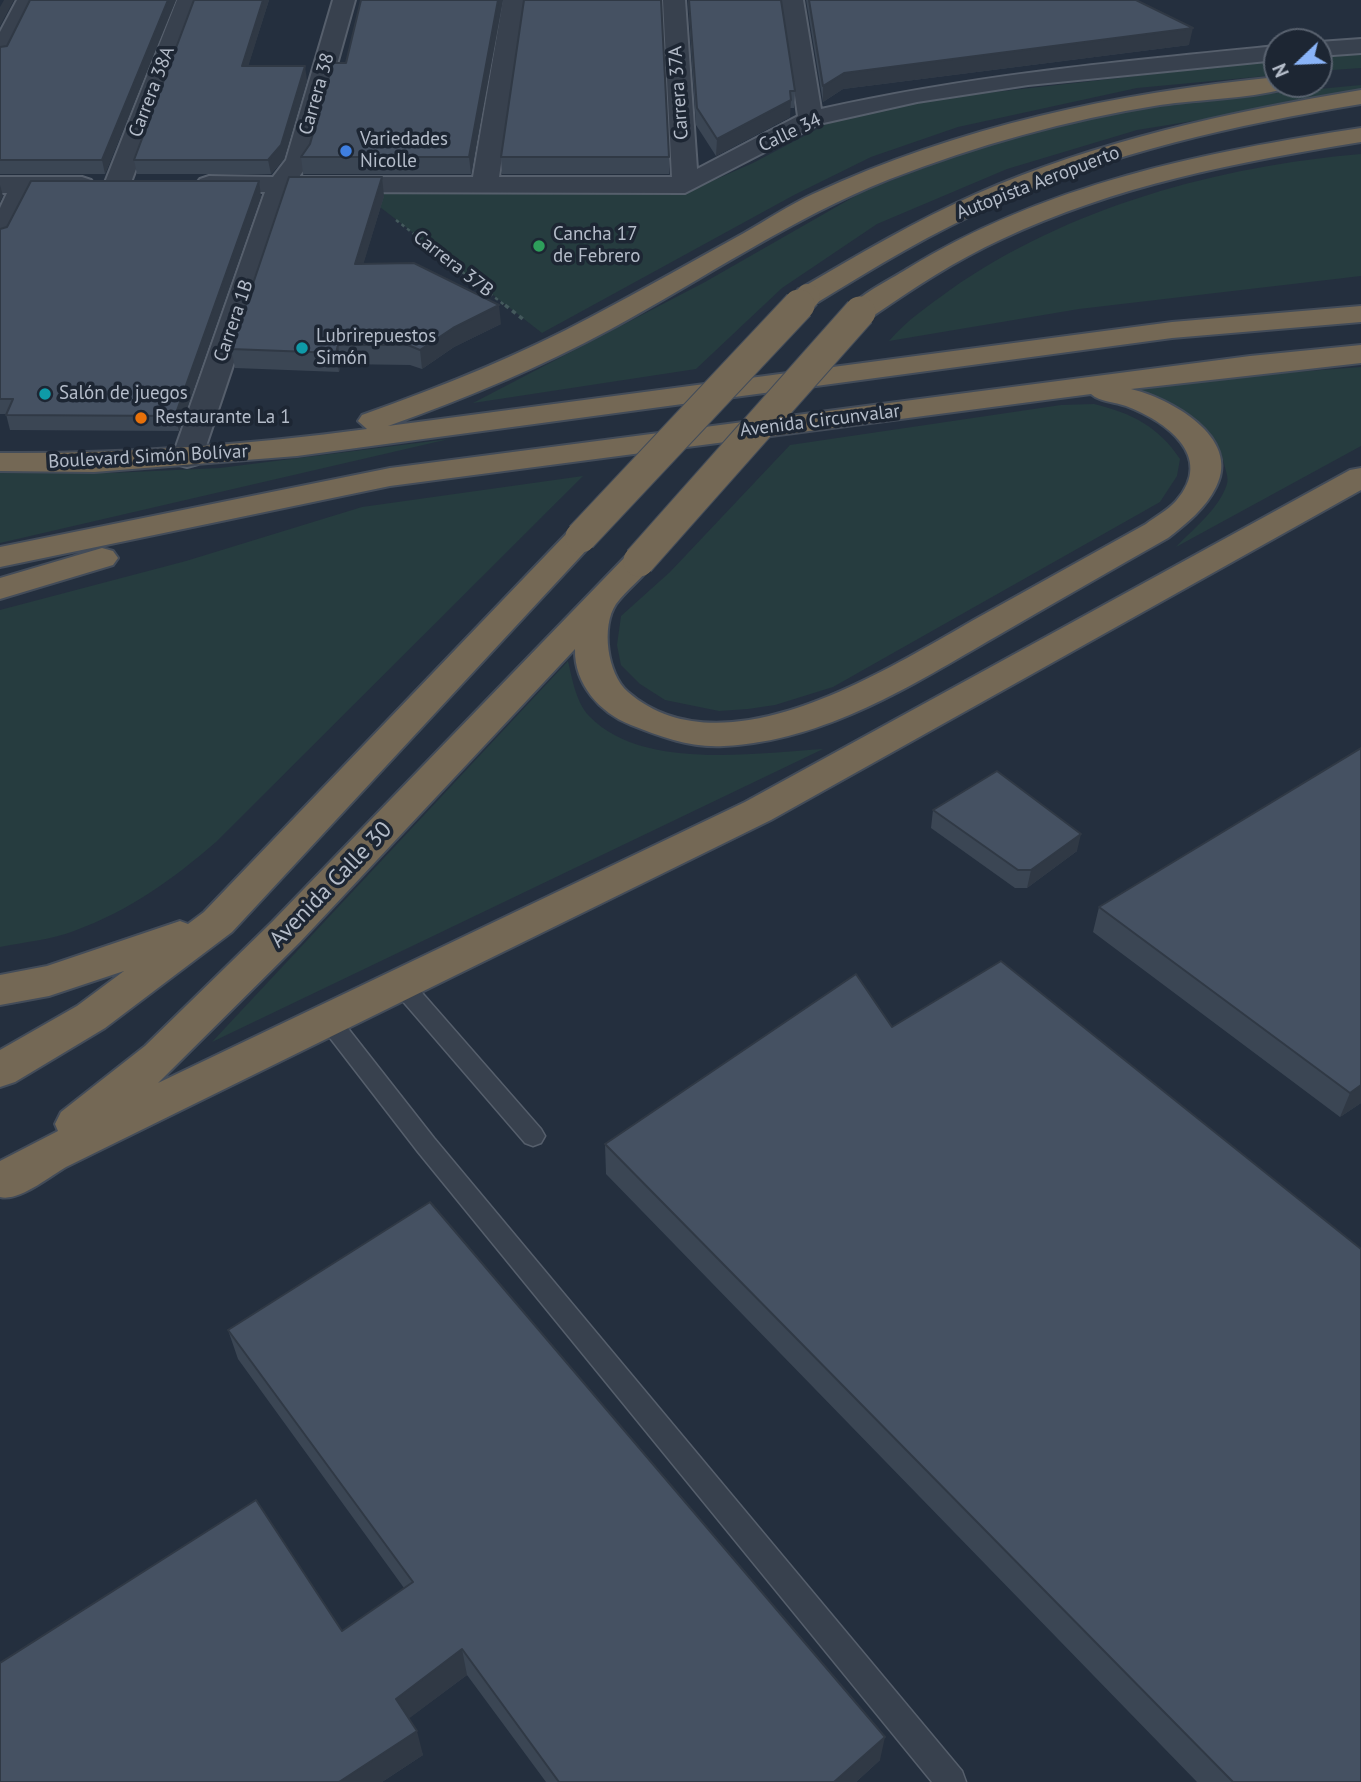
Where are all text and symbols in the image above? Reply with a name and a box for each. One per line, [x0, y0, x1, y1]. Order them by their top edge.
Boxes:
north arrow [1263, 28, 1333, 98]
street label: Carrera 38A [124, 43, 180, 141]
street label: Carrera 37A [664, 45, 694, 141]
street label: Carrera 38 [294, 50, 340, 138]
text: N [1267, 60, 1294, 81]
street label: Calle 34 [755, 109, 825, 157]
place label: Variedades Nicolle [360, 129, 448, 173]
street label: Autopista Aeropuerto [953, 141, 1123, 225]
marker: Variedades Nicolle [338, 143, 354, 159]
place label: Cancha 17 de Febrero [553, 224, 640, 268]
street label: Carrera 37B [408, 226, 498, 302]
marker: Cancha 17 de Febrero [531, 238, 547, 254]
street label: Carrera 1B [209, 277, 259, 365]
place label: Lubrirepuestos Simón [316, 326, 436, 370]
marker: Lubrirepuestos Simón [294, 340, 310, 356]
place label: Salón de juegos [59, 383, 188, 405]
marker: Salón de juegos [37, 386, 53, 402]
street label: Avenida Circunvalar [739, 400, 901, 442]
place label: Restaurante La 1 [155, 407, 291, 429]
marker: Restaurante La 1 [133, 410, 149, 426]
street label: Boulevard Simón Bolívar [48, 440, 248, 474]
street label: Avenida Calle 30 [264, 816, 398, 954]

